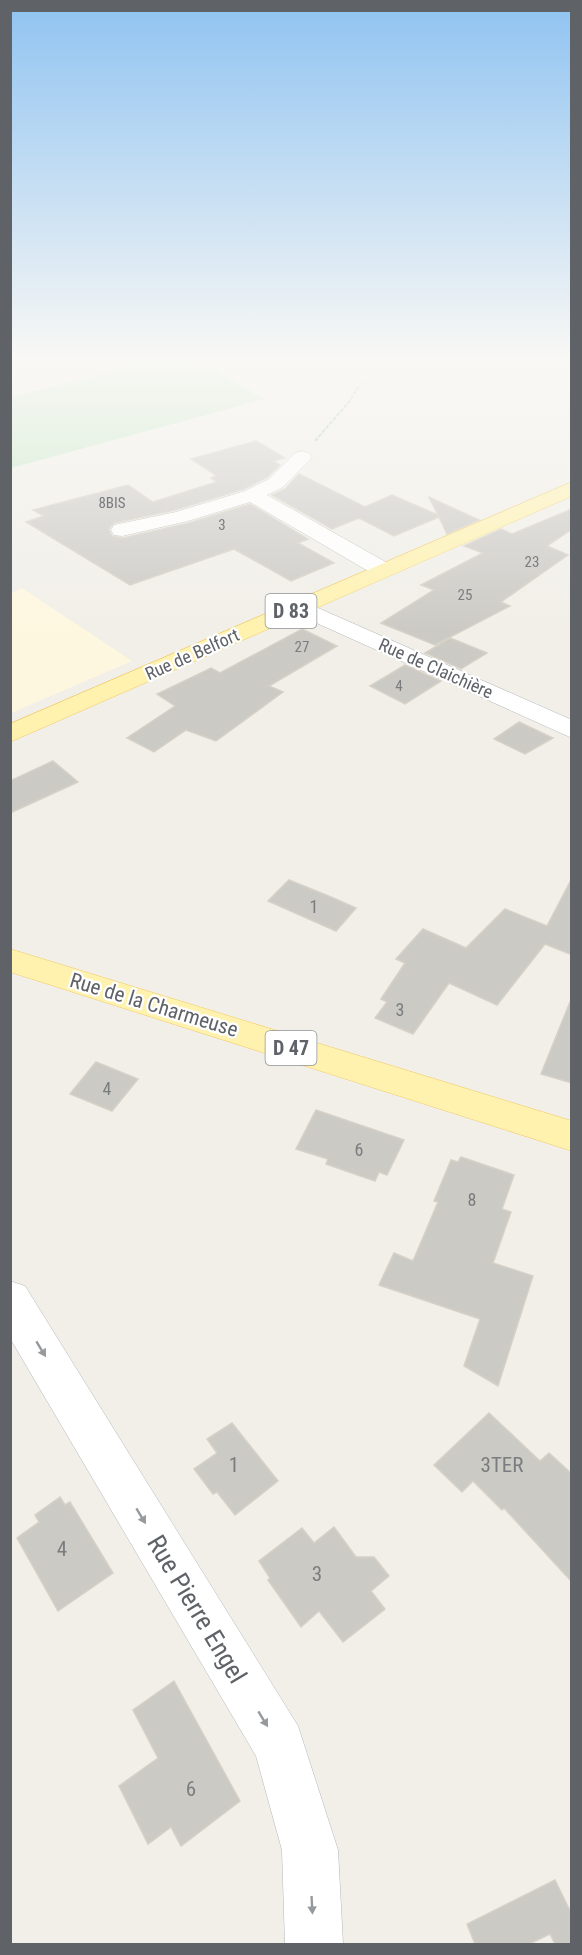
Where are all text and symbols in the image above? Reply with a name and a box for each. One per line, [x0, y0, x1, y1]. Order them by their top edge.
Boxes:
house number: 8BIS [98, 494, 126, 512]
house number: 3 [218, 516, 226, 534]
house number: 23 [525, 553, 539, 571]
house number: 25 [458, 586, 472, 604]
road number: D 83 [266, 594, 316, 628]
street label: Rue de Belfort [142, 624, 242, 684]
street label: Rue de Claichière [376, 633, 496, 703]
house number: 27 [295, 638, 309, 656]
house number: 4 [395, 677, 403, 695]
house number: 1 [310, 896, 318, 917]
street label: Rue de la Charmeuse [67, 968, 241, 1042]
house number: 3 [396, 999, 404, 1020]
road number: D 47 [266, 1031, 316, 1065]
house number: 4 [103, 1078, 112, 1099]
house number: 6 [355, 1139, 363, 1160]
house number: 8 [468, 1189, 476, 1210]
one-way arrow [35, 1341, 46, 1357]
house number: 1 [229, 1453, 239, 1477]
house number: 3TER [481, 1453, 523, 1477]
one-way arrow [136, 1508, 147, 1524]
street label: Rue Pierre Engel [141, 1530, 253, 1688]
house number: 4 [57, 1537, 67, 1561]
house number: 3 [312, 1562, 322, 1586]
one-way arrow [258, 1711, 269, 1727]
house number: 6 [186, 1777, 196, 1801]
one-way arrow [308, 1896, 317, 1915]

